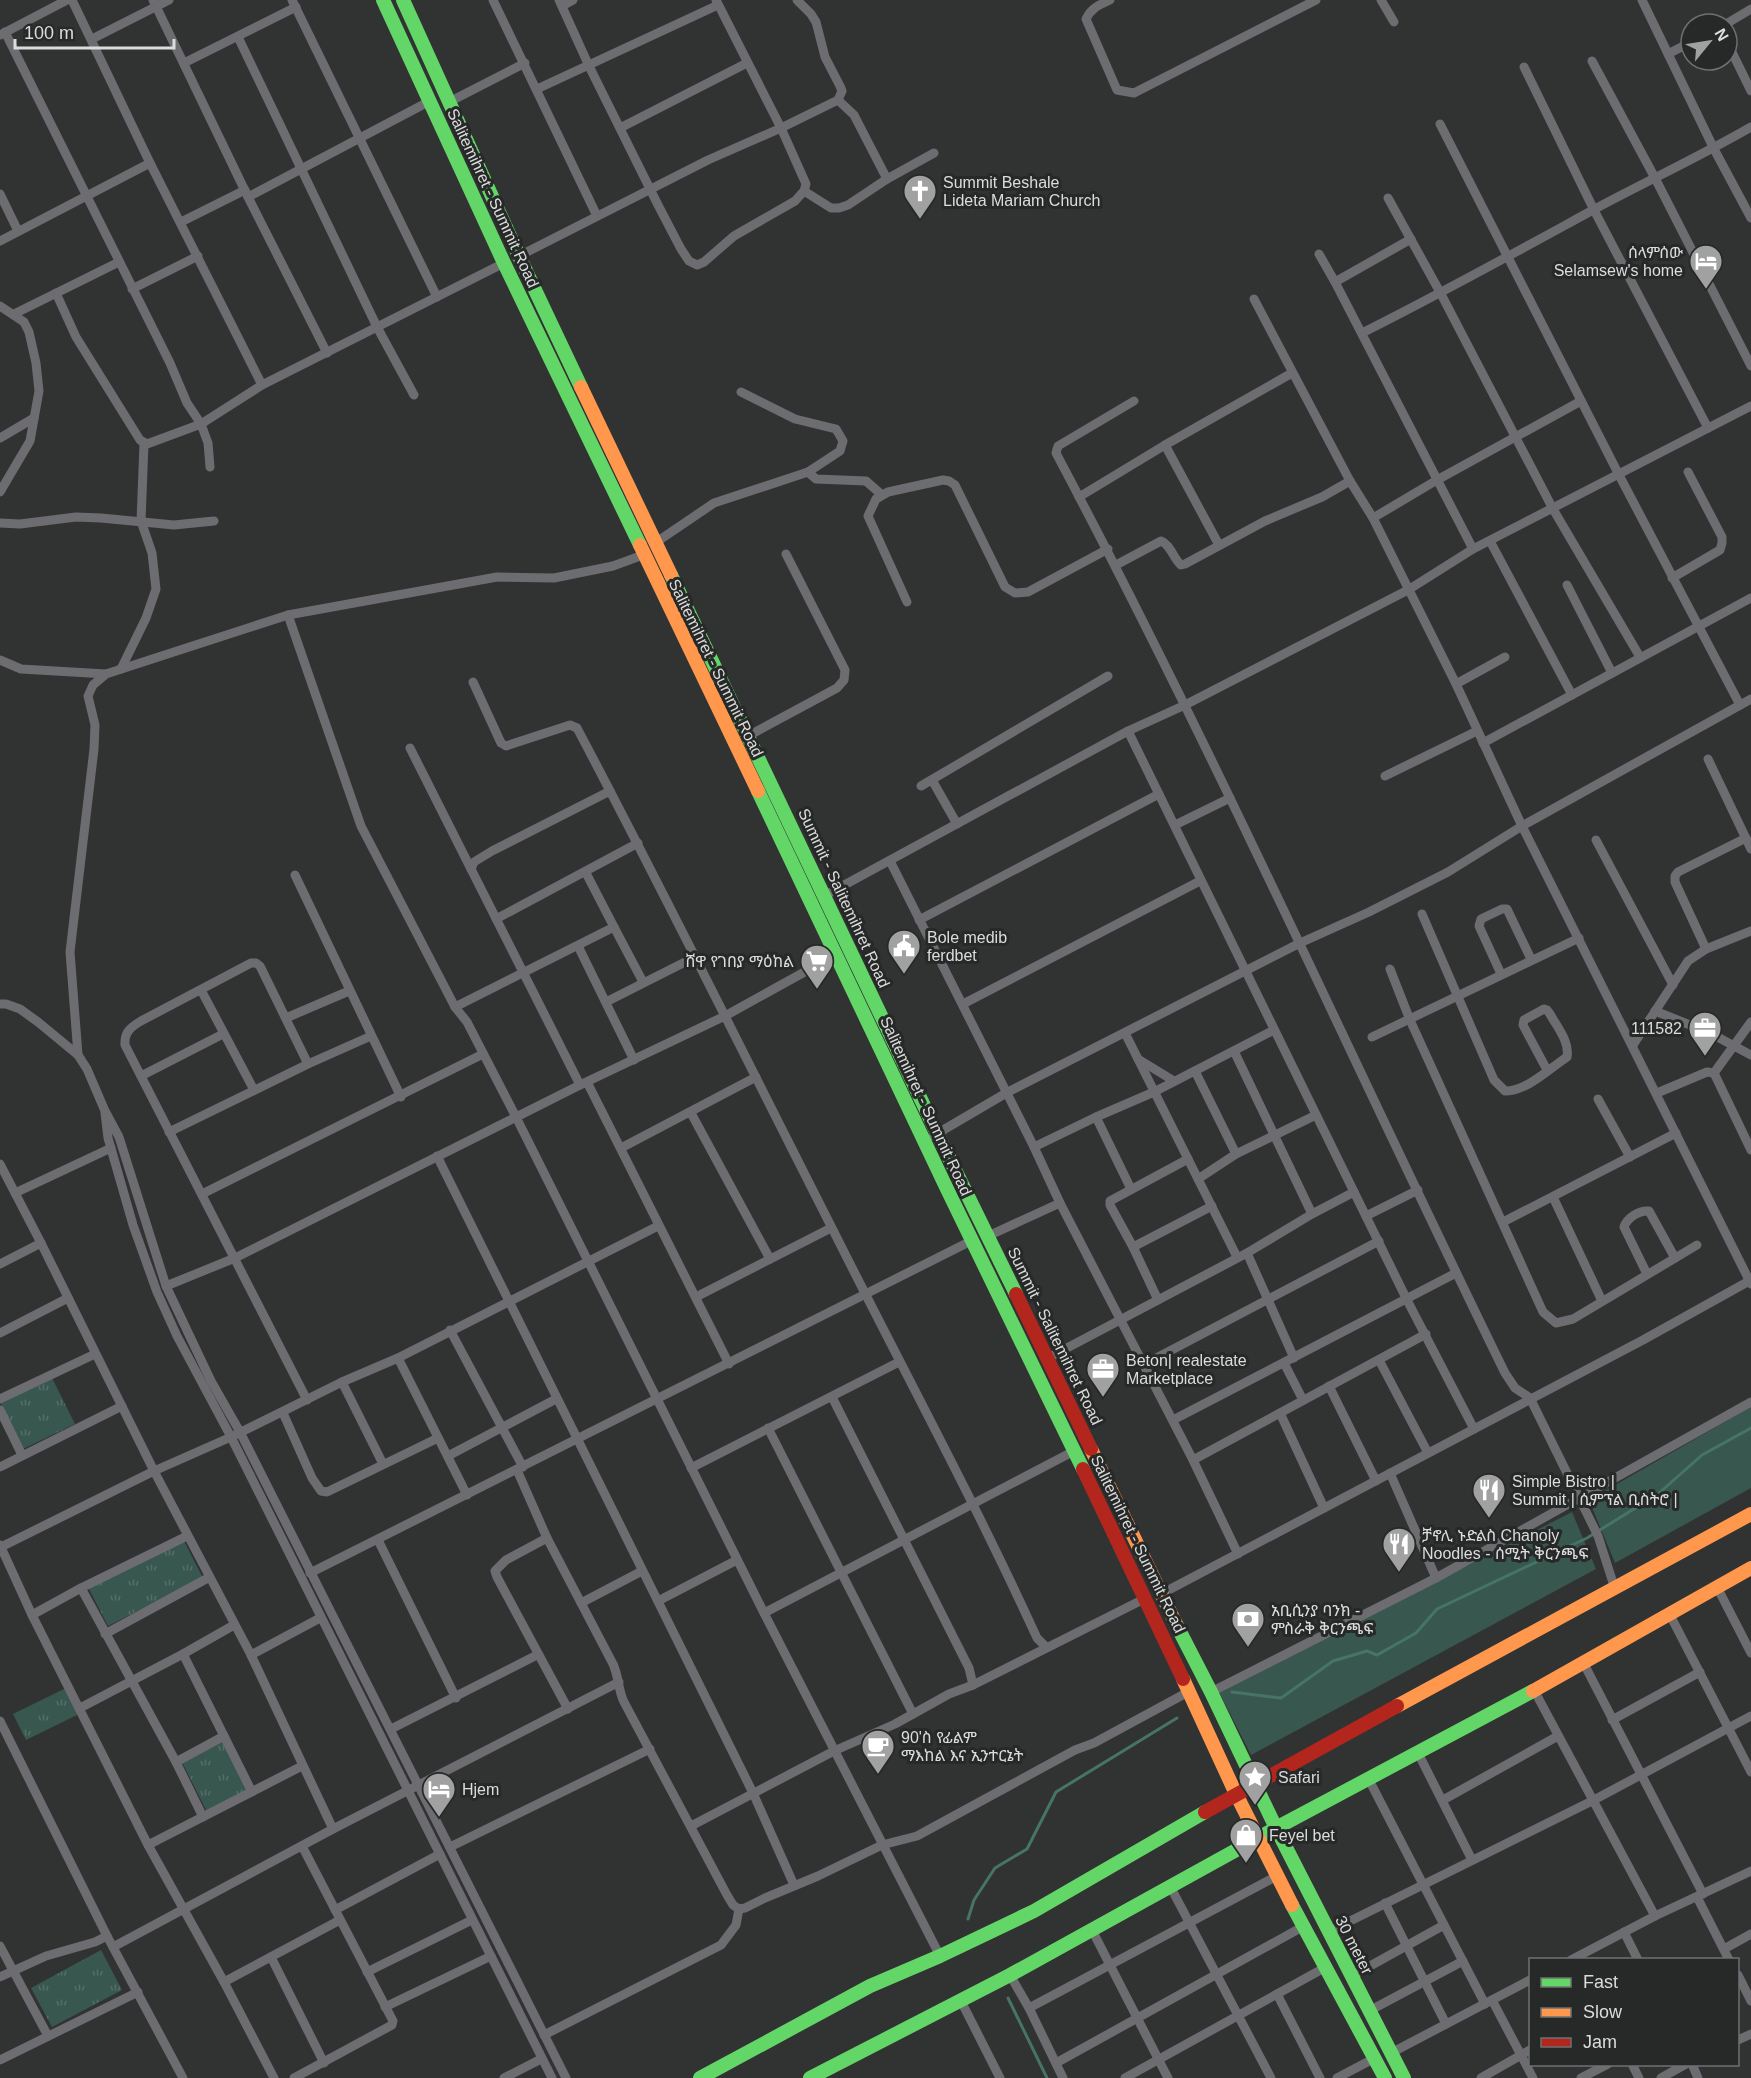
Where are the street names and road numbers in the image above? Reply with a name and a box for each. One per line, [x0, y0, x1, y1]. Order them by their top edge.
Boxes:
street label: Salitemihret - Summit Road [444, 106, 542, 290]
street label: Salitemihret - Summit Road [665, 576, 767, 760]
street label: Summit - Salitemihret Road [795, 806, 893, 990]
street label: Salitemihret - Summit Road [877, 1014, 975, 1198]
street label: Summit - Salitemihret Road [1004, 1244, 1106, 1428]
street label: Salitemihret - Summit Road [1087, 1452, 1189, 1636]
street label: 30 meter [1332, 1913, 1376, 1978]

